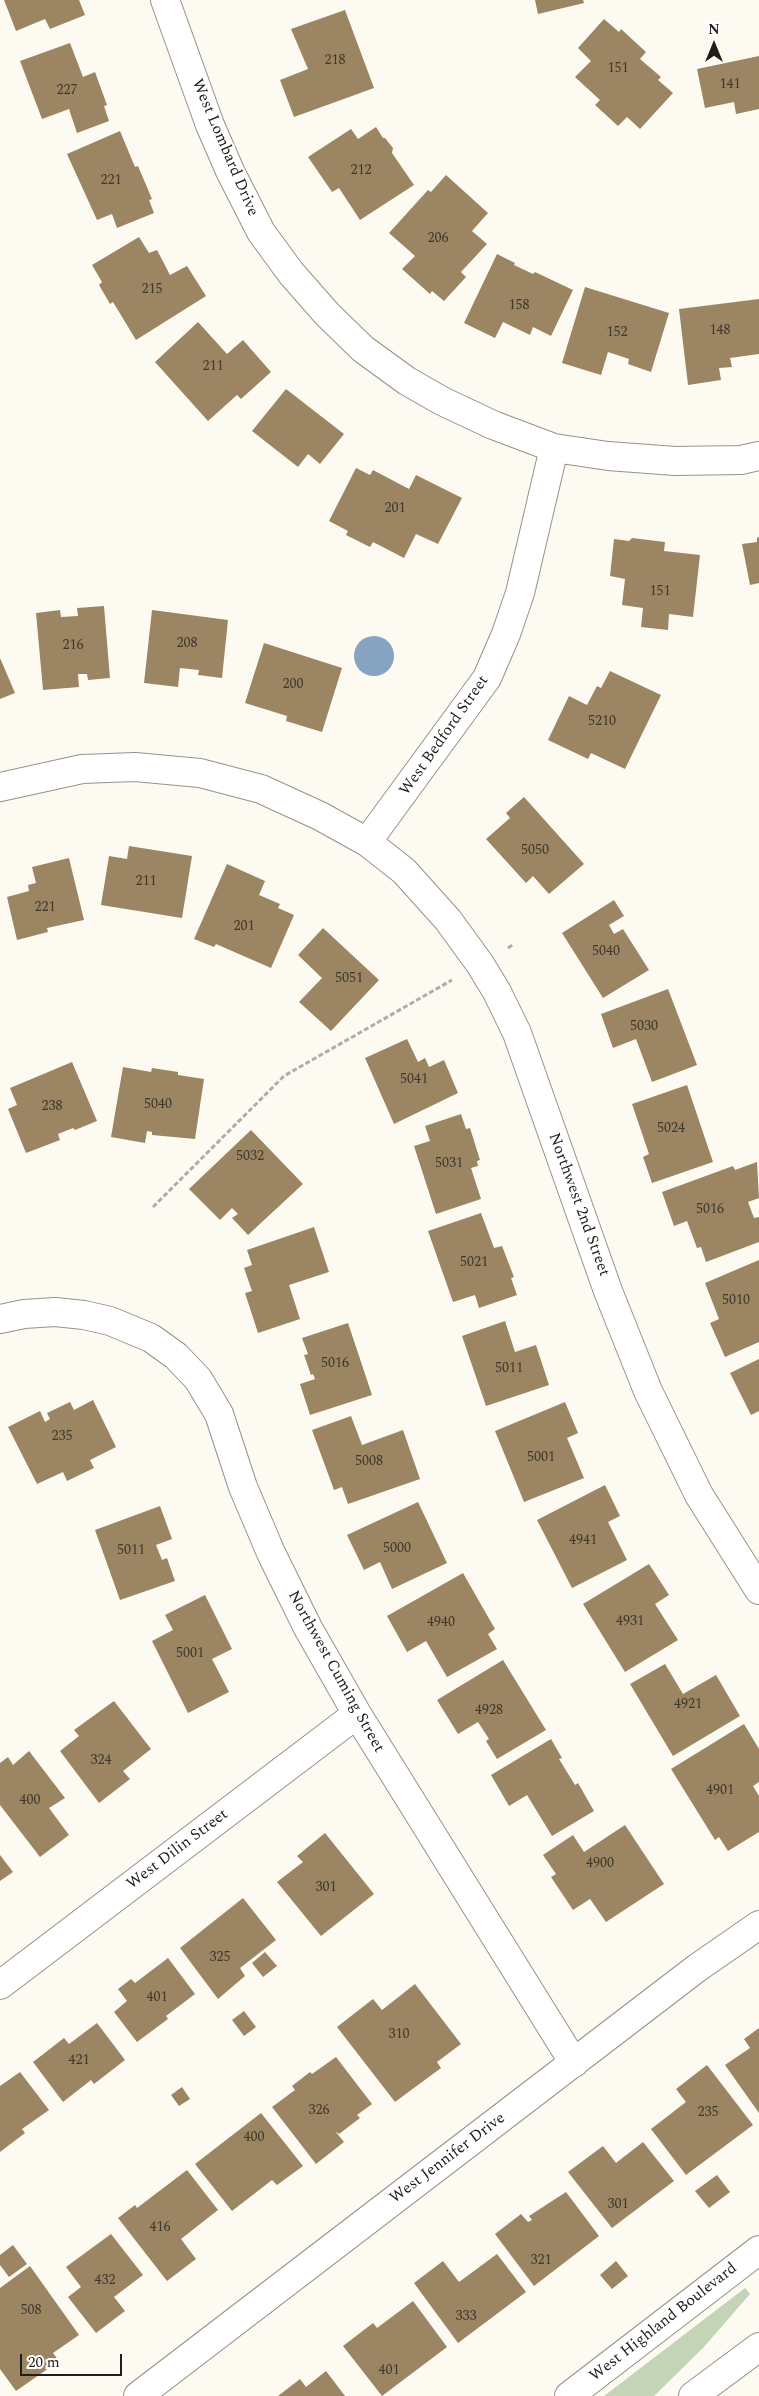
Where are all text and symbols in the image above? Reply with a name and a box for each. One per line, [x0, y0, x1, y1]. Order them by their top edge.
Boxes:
text: N [708, 19, 720, 40]
north arrow [689, 20, 739, 70]
house number: 218 [325, 53, 345, 69]
house number: 151 [608, 61, 628, 77]
street label: West Lombard Drive [186, 76, 262, 220]
house number: 141 [720, 77, 740, 93]
house number: 227 [57, 83, 77, 99]
house number: 212 [351, 163, 371, 179]
house number: 221 [101, 173, 121, 189]
house number: 206 [428, 231, 448, 247]
house number: 215 [142, 282, 162, 298]
house number: 158 [509, 298, 529, 314]
house number: 148 [710, 323, 730, 339]
house number: 152 [607, 325, 627, 341]
house number: 211 [203, 359, 223, 375]
house number: 201 [385, 501, 405, 517]
house number: 151 [650, 584, 670, 600]
house number: 208 [177, 636, 197, 652]
house number: 216 [63, 638, 83, 654]
street label: West Bedford Street [396, 672, 494, 800]
house number: 200 [283, 677, 303, 693]
house number: 5210 [588, 714, 616, 730]
house number: 5050 [521, 843, 549, 859]
house number: 211 [136, 874, 156, 890]
house number: 221 [35, 900, 55, 916]
house number: 201 [234, 919, 254, 935]
house number: 5040 [592, 944, 620, 960]
house number: 5051 [335, 971, 363, 987]
house number: 5030 [630, 1019, 658, 1035]
house number: 5041 [400, 1072, 428, 1088]
house number: 5040 [144, 1097, 172, 1113]
house number: 238 [42, 1099, 62, 1115]
house number: 5024 [657, 1121, 685, 1137]
street label: Northwest 2nd Street [543, 1131, 613, 1279]
house number: 5032 [236, 1149, 264, 1165]
house number: 5031 [435, 1156, 463, 1172]
house number: 5016 [696, 1202, 724, 1218]
house number: 5021 [460, 1255, 488, 1271]
house number: 5010 [722, 1293, 750, 1309]
house number: 5016 [321, 1356, 349, 1372]
house number: 5011 [495, 1361, 523, 1377]
house number: 235 [52, 1429, 72, 1445]
house number: 5001 [527, 1450, 555, 1466]
house number: 5008 [355, 1454, 383, 1470]
house number: 4941 [569, 1533, 597, 1549]
house number: 5000 [383, 1541, 411, 1557]
house number: 5011 [117, 1543, 145, 1559]
street label: Northwest Cuming Street [282, 1588, 388, 1756]
house number: 4931 [616, 1614, 644, 1630]
house number: 4940 [427, 1615, 455, 1631]
house number: 5001 [176, 1646, 204, 1662]
house number: 4921 [674, 1697, 702, 1713]
house number: 4928 [475, 1703, 503, 1719]
house number: 324 [91, 1753, 111, 1769]
house number: 4901 [706, 1783, 734, 1799]
house number: 400 [20, 1793, 40, 1809]
street label: West Dilin Street [124, 1806, 232, 1894]
house number: 4900 [586, 1856, 614, 1872]
house number: 301 [316, 1880, 336, 1896]
house number: 325 [210, 1950, 230, 1966]
house number: 401 [147, 1990, 167, 2006]
house number: 310 [389, 2027, 409, 2043]
house number: 421 [69, 2053, 89, 2069]
house number: 326 [309, 2103, 329, 2119]
house number: 235 [698, 2105, 718, 2121]
street label: West Jennifer Drive [387, 2109, 509, 2209]
house number: 400 [244, 2130, 264, 2146]
house number: 301 [608, 2197, 628, 2213]
house number: 416 [150, 2220, 170, 2236]
house number: 321 [531, 2253, 551, 2269]
street label: West Highland Boulevard [586, 2259, 742, 2387]
house number: 432 [95, 2273, 115, 2289]
house number: 508 [21, 2303, 41, 2319]
house number: 333 [456, 2309, 476, 2325]
scale bar [22, 2344, 125, 2376]
text: 20 m [28, 2351, 60, 2374]
house number: 401 [379, 2363, 399, 2379]

